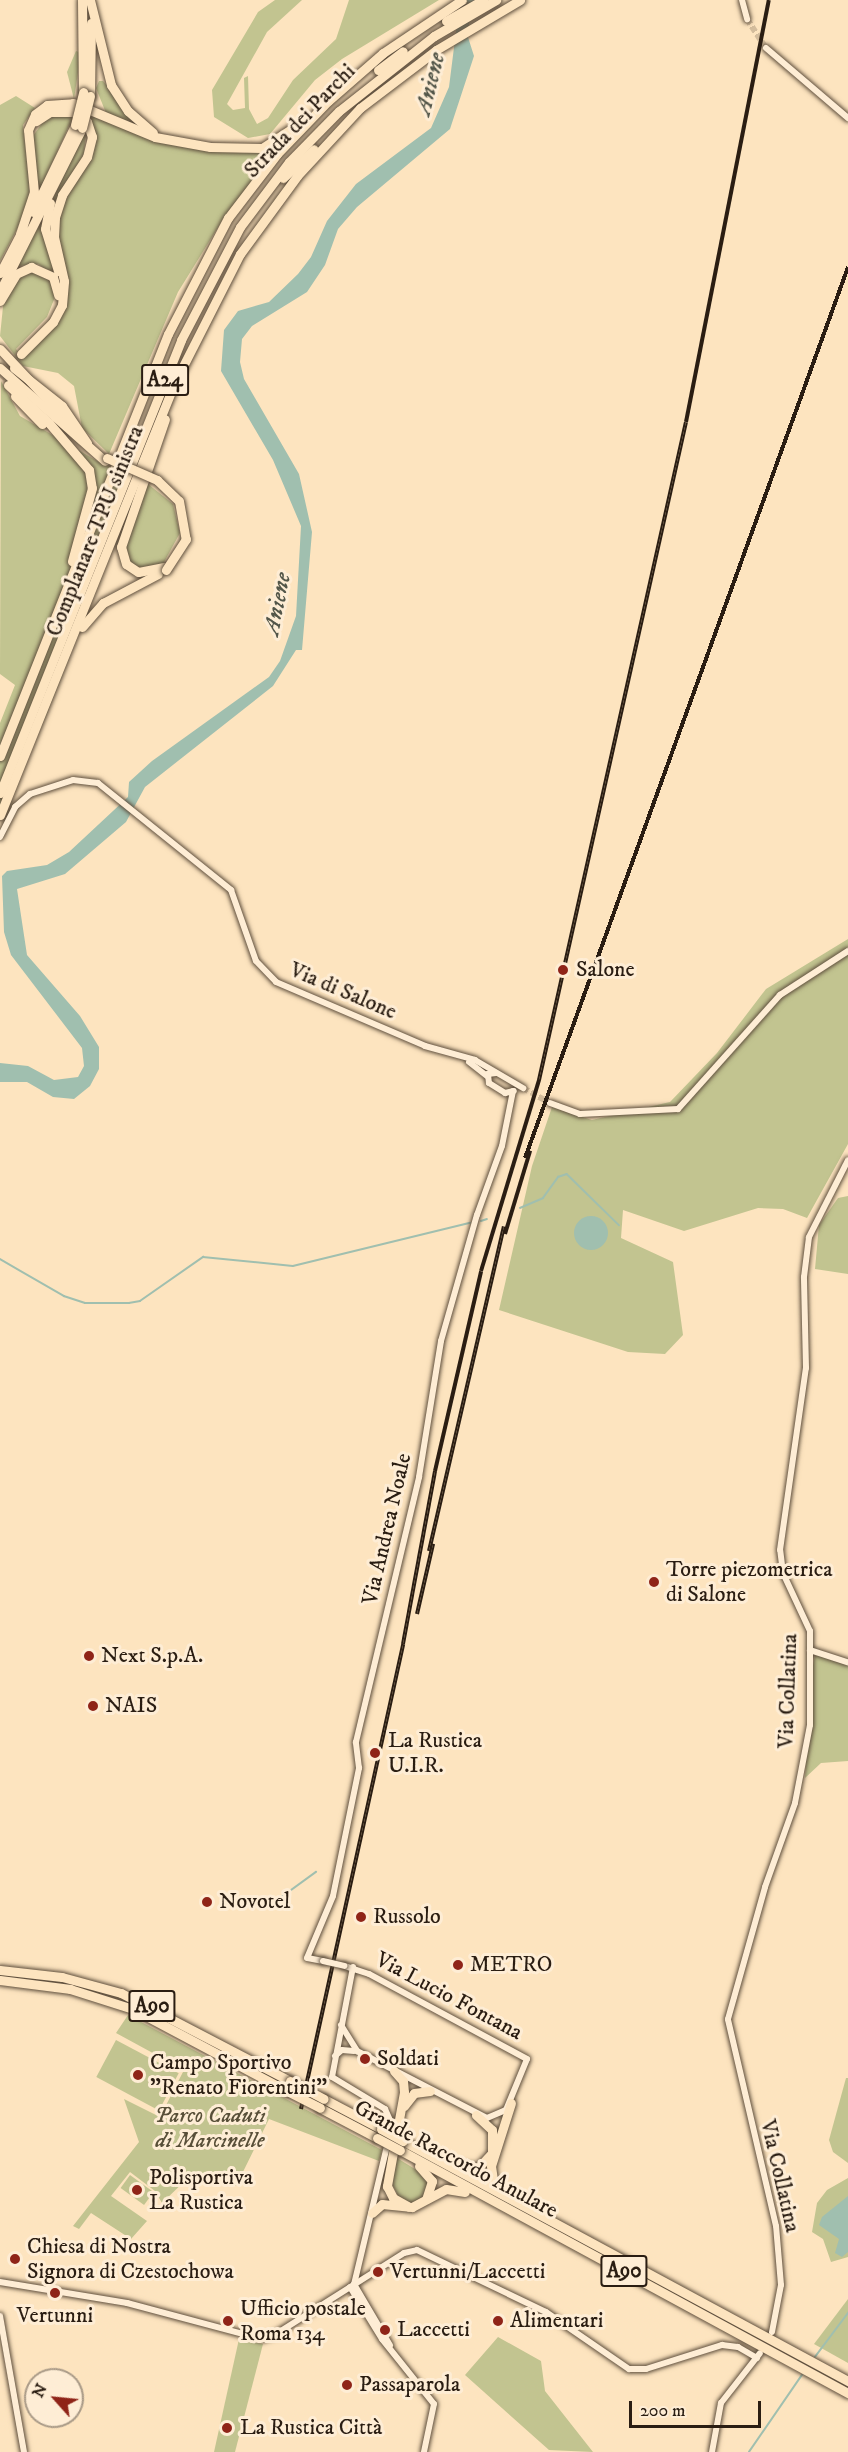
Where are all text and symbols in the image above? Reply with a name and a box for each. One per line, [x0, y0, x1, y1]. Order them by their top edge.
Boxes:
water label: Aniene [409, 50, 453, 118]
street label: Strada dei Parchi [239, 58, 361, 184]
road number: A24 [141, 362, 189, 398]
street label: Complanare TPU sinistra [41, 422, 149, 640]
water label: Aniene [258, 570, 298, 638]
street label: Via di Salone [286, 957, 400, 1025]
place label: Salone [576, 957, 635, 983]
marker: Salone [554, 961, 572, 979]
street label: Via Andrea Noale [357, 1451, 417, 1607]
place label: Torre piezometrica di Salone [666, 1556, 832, 1608]
marker: Torre piezometrica di Salone [647, 1575, 661, 1589]
street label: Via Collatina [773, 1633, 803, 1749]
place label: Next S.p.A. [101, 1643, 203, 1669]
marker: Next S.p.A. [82, 1649, 96, 1663]
place label: NAIS [105, 1693, 157, 1719]
marker: NAIS [86, 1699, 100, 1713]
place label: La Rustica U.I.R. [388, 1727, 482, 1778]
marker: La Rustica U.I.R. [366, 1744, 384, 1762]
place label: Novotel [219, 1889, 290, 1915]
marker: Novotel [200, 1895, 214, 1909]
place label: Russolo [373, 1904, 441, 1930]
marker: Russolo [354, 1910, 368, 1924]
street label: Via Lucio Fontana [371, 1946, 527, 2046]
place label: METRO [470, 1952, 552, 1978]
marker: METRO [451, 1958, 465, 1972]
road number: A90 [128, 1988, 176, 2024]
place label: Soldati [377, 2046, 439, 2072]
place label: Campo Sportivo "Renato Fiorentini" [150, 2049, 327, 2100]
marker: Soldati [358, 2052, 372, 2066]
marker: Campo Sportivo "Renato Fiorentini" [131, 2068, 145, 2082]
street label: Grande Raccordo Anulare [350, 2094, 562, 2224]
park label: Parco Caduti di Marcinelle [154, 2102, 266, 2154]
street label: Via Collatina [754, 2117, 806, 2235]
place label: Polisportiva La Rustica [149, 2164, 253, 2216]
marker: Polisportiva La Rustica [130, 2183, 144, 2197]
place label: Chiesa di Nostra Signora di Czestochowa [27, 2233, 234, 2284]
marker: Chiesa di Nostra Signora di Czestochowa [8, 2252, 22, 2266]
road number: A90 [600, 2253, 648, 2289]
place label: Vertunni/Laccetti [390, 2259, 545, 2285]
marker: Vertunni/Laccetti [371, 2265, 385, 2279]
marker: Vertunni [48, 2286, 62, 2300]
place label: Ufficio postale Roma 134 [240, 2295, 366, 2346]
place label: Vertunni [17, 2303, 93, 2329]
place label: Alimentari [510, 2308, 603, 2334]
marker: Ufficio postale Roma 134 [221, 2314, 235, 2328]
marker: Alimentari [491, 2314, 505, 2328]
place label: Laccetti [397, 2317, 470, 2343]
marker: Laccetti [378, 2323, 392, 2337]
north arrow [24, 2368, 84, 2428]
place label: Passaparola [359, 2372, 460, 2398]
marker: Passaparola [340, 2378, 354, 2392]
text: N [28, 2380, 52, 2401]
scale bar [632, 2389, 764, 2427]
text: 200 m [640, 2400, 686, 2422]
place label: La Rustica Città [240, 2415, 382, 2441]
marker: La Rustica Città [218, 2419, 236, 2437]

